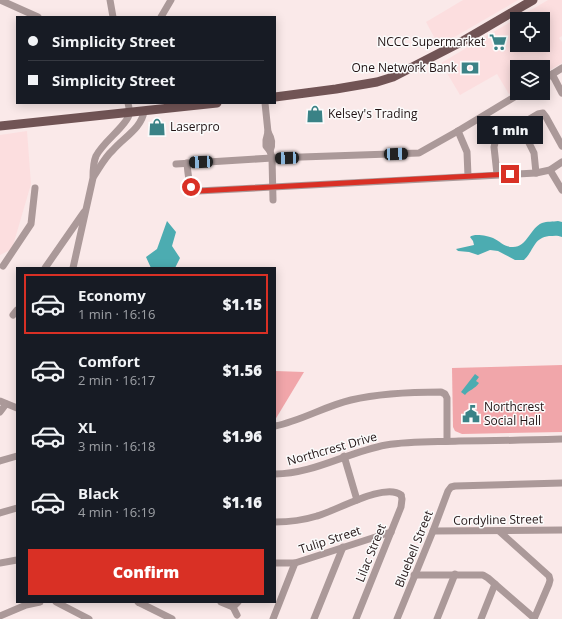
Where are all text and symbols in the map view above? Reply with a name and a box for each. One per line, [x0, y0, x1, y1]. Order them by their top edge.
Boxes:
map controls [510, 12, 550, 100]
button: locate [510, 12, 550, 52]
text: Simplicity Street [52, 31, 175, 51]
supermarket icon: NCCC Supermarket [488, 32, 508, 52]
place label: NCCC Supermarket [377, 33, 485, 50]
bank icon: One Network Bank [460, 58, 480, 78]
place label: One Network Bank [351, 59, 458, 76]
button: layers [510, 60, 550, 100]
text: Simplicity Street [52, 70, 175, 90]
shop icon: Kelsey's Trading [305, 104, 325, 124]
place label: Kelsey's Trading [328, 105, 418, 122]
callout: 1 min [477, 116, 543, 144]
shop icon: Laserpro [147, 117, 167, 137]
place label: Laserpro [170, 118, 220, 135]
text: 1 min [492, 121, 528, 139]
car [384, 148, 408, 160]
car [275, 152, 299, 164]
car [189, 155, 213, 169]
route end [501, 165, 519, 183]
route start [182, 178, 200, 196]
text: Economy [78, 285, 146, 305]
icon: car [30, 286, 66, 322]
text: $1.15 [223, 294, 262, 314]
text: 1 min · 16:16 [78, 305, 155, 323]
text: Comfort [78, 351, 140, 371]
icon: car [30, 352, 66, 388]
text: $1.56 [223, 360, 262, 380]
text: 2 min · 16:17 [78, 371, 155, 389]
place label: Northcrest Social Hall [484, 398, 544, 429]
public building icon: Northcrest Social Hall [461, 404, 481, 424]
text: XL [78, 417, 96, 437]
icon: car [30, 418, 66, 454]
text: $1.96 [223, 426, 262, 446]
street label: Northcrest Drive [285, 428, 379, 469]
text: 3 min · 16:18 [78, 437, 155, 455]
text: Black [78, 483, 119, 503]
icon: car [30, 484, 66, 520]
text: $1.16 [223, 492, 262, 512]
text: 4 min · 16:19 [78, 503, 155, 521]
street label: Bluebell Street [390, 508, 437, 590]
street label: Cordyline Street [453, 510, 543, 529]
street label: Lilac Street [351, 521, 390, 584]
street label: Tulip Street [297, 522, 363, 557]
button: Confirm [28, 549, 264, 595]

